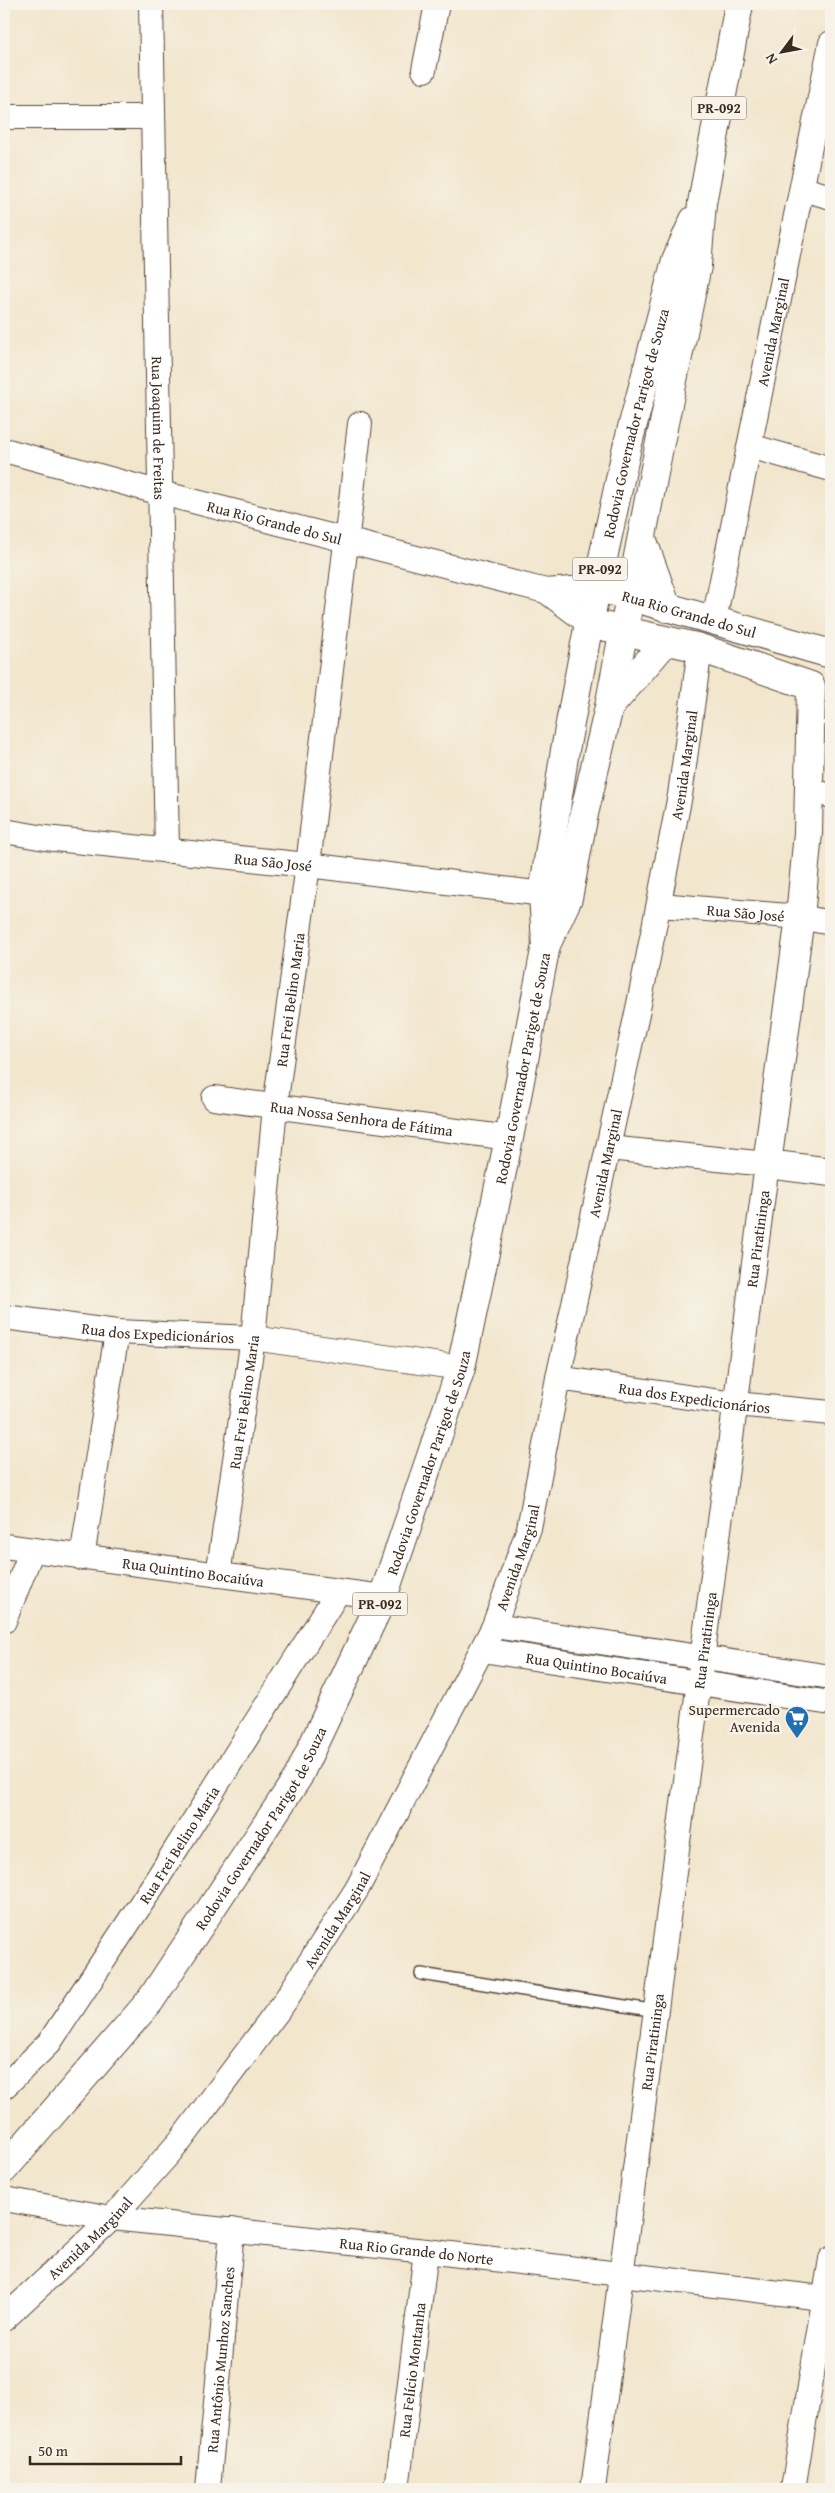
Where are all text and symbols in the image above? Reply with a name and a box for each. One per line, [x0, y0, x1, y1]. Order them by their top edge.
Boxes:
north arrow [758, 28, 808, 78]
text: N [760, 49, 782, 68]
road number: PR-092 [692, 96, 746, 120]
street label: Avenida Marginal [751, 276, 794, 388]
street label: Rodovia Governador Parigot de Souza [597, 306, 673, 540]
street label: Rua Joaquim de Freitas [147, 356, 171, 500]
street label: Rua Rio Grande do Sul [205, 495, 344, 549]
road number: PR-092 [572, 558, 628, 580]
street label: Rua Rio Grande do Sul [620, 584, 759, 643]
street label: Avenida Marginal [665, 709, 702, 822]
street label: Rua São José [233, 847, 313, 876]
street label: Rua São José [706, 899, 785, 926]
street label: Rua Frei Belino Maria [270, 931, 309, 1068]
street label: Rodovia Governador Parigot de Souza [489, 951, 555, 1186]
street label: Rua Nossa Senhora de Fátima [269, 1095, 454, 1141]
street label: Avenida Marginal [583, 1107, 627, 1219]
street label: Rua Piratininga [740, 1189, 774, 1289]
street label: Rua dos Expedicionários [81, 1317, 235, 1348]
street label: Rua Frei Belino Maria [223, 1333, 264, 1470]
street label: Rodovia Governador Parigot de Souza [381, 1349, 475, 1578]
street label: Rua dos Expedicionários [617, 1377, 771, 1418]
street label: Avenida Marginal [490, 1502, 544, 1613]
street label: Rua Quintino Bocaiúva [121, 1552, 265, 1591]
street label: Rua Piratininga [688, 1590, 721, 1690]
road number: PR-092 [352, 1592, 408, 1616]
street label: Rua Quintino Bocaiúva [525, 1646, 669, 1688]
place label: Supermercado Avenida [689, 1699, 780, 1737]
supermarket icon: Supermercado Avenida [784, 1705, 810, 1739]
street label: Rodovia Governador Parigot de Souza [190, 1723, 331, 1934]
street label: Rua Frei Belino Maria [134, 1782, 224, 1907]
street label: Avenida Marginal [298, 1868, 375, 1972]
street label: Rua Piratininga [635, 1992, 668, 2092]
street label: Avenida Marginal [43, 2192, 137, 2284]
street label: Rua Rio Grande do Norte [339, 2231, 495, 2269]
street label: Rua Antônio Munhoz Sanches [201, 2266, 239, 2454]
street label: Rua Felício Montanha [393, 2301, 430, 2439]
scale bar [30, 2433, 181, 2465]
text: 50 m [38, 2440, 69, 2461]

